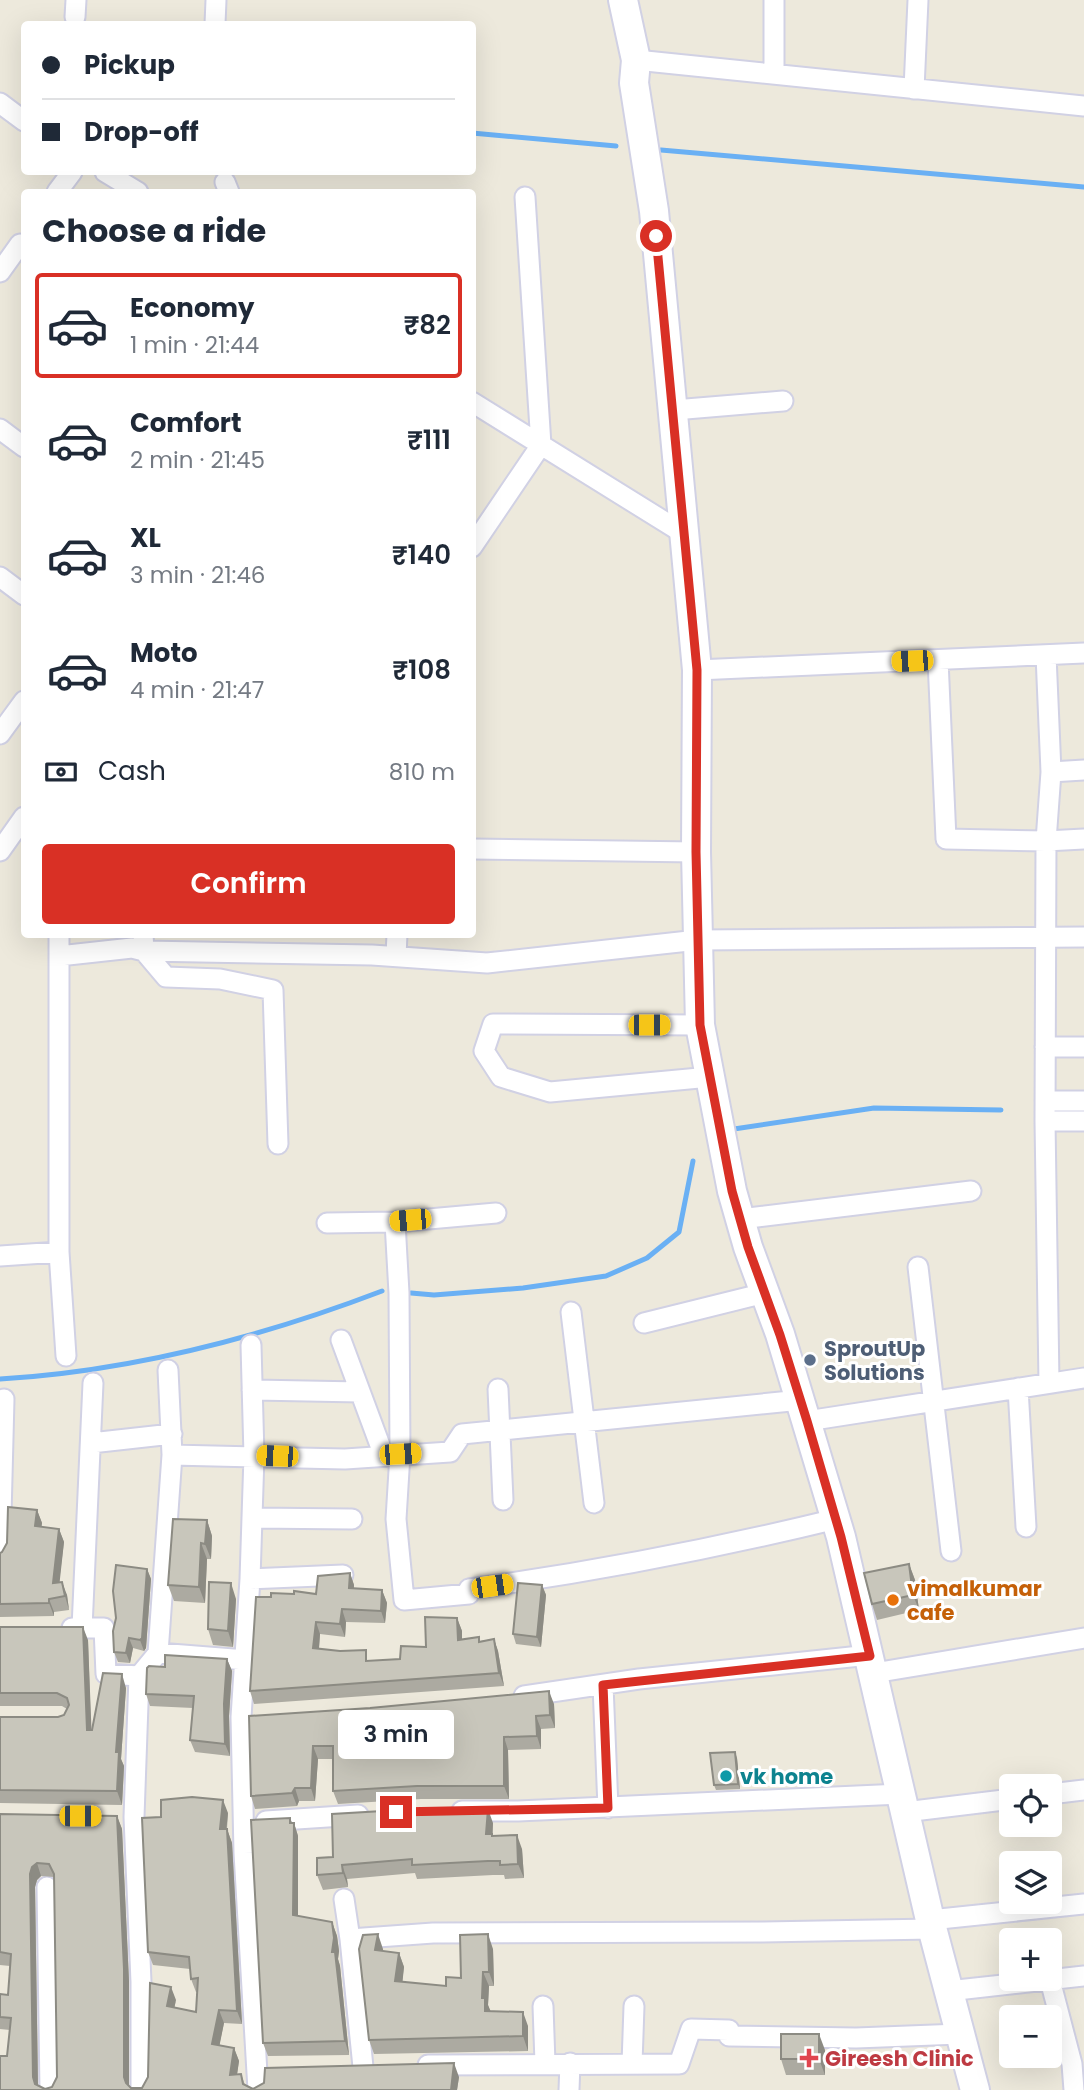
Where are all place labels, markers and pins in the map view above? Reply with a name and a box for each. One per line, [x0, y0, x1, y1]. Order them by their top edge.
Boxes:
place label: SproutUp Solutions [824, 1334, 925, 1387]
marker: SproutUp Solutions [802, 1352, 818, 1368]
place label: vimalkumar cafe [907, 1574, 1042, 1627]
marker: vimalkumar cafe [885, 1592, 901, 1608]
place label: vk home [740, 1762, 833, 1791]
marker: vk home [718, 1768, 734, 1784]
place label: Gireesh Clinic [825, 2044, 974, 2073]
marker: Gireesh Clinic [799, 2048, 819, 2068]

